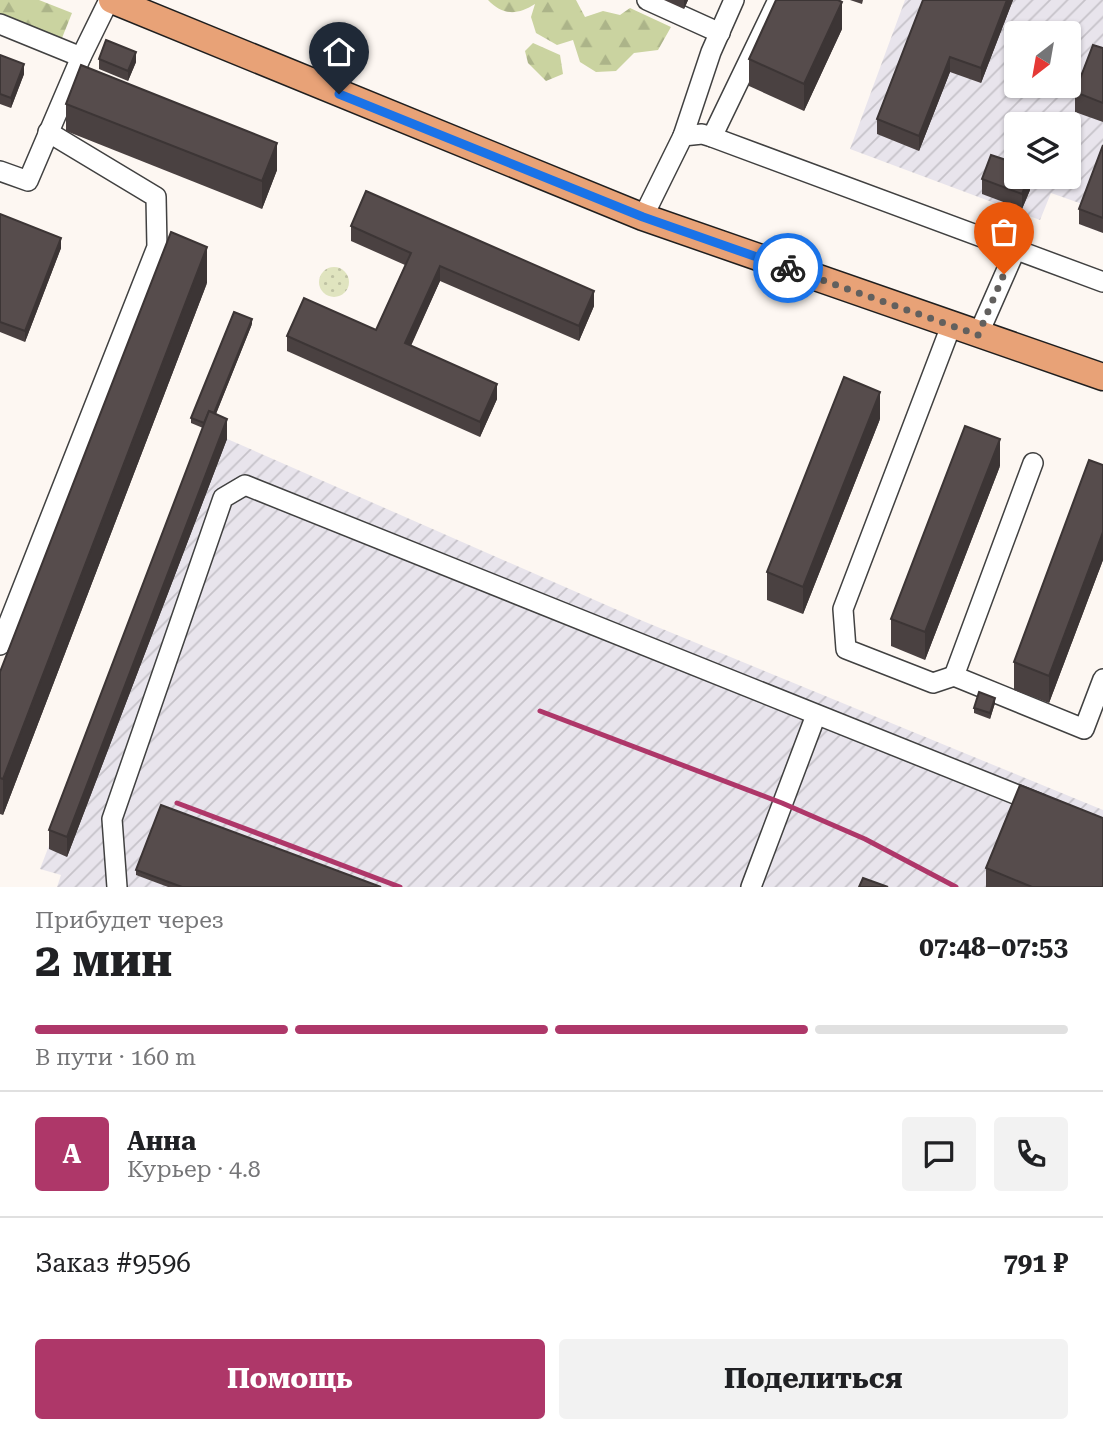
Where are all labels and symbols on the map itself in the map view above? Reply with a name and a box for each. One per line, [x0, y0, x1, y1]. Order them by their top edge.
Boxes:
north arrow [1004, 21, 1082, 98]
pin [309, 22, 369, 94]
pin [974, 202, 1034, 274]
courier [753, 233, 823, 303]

